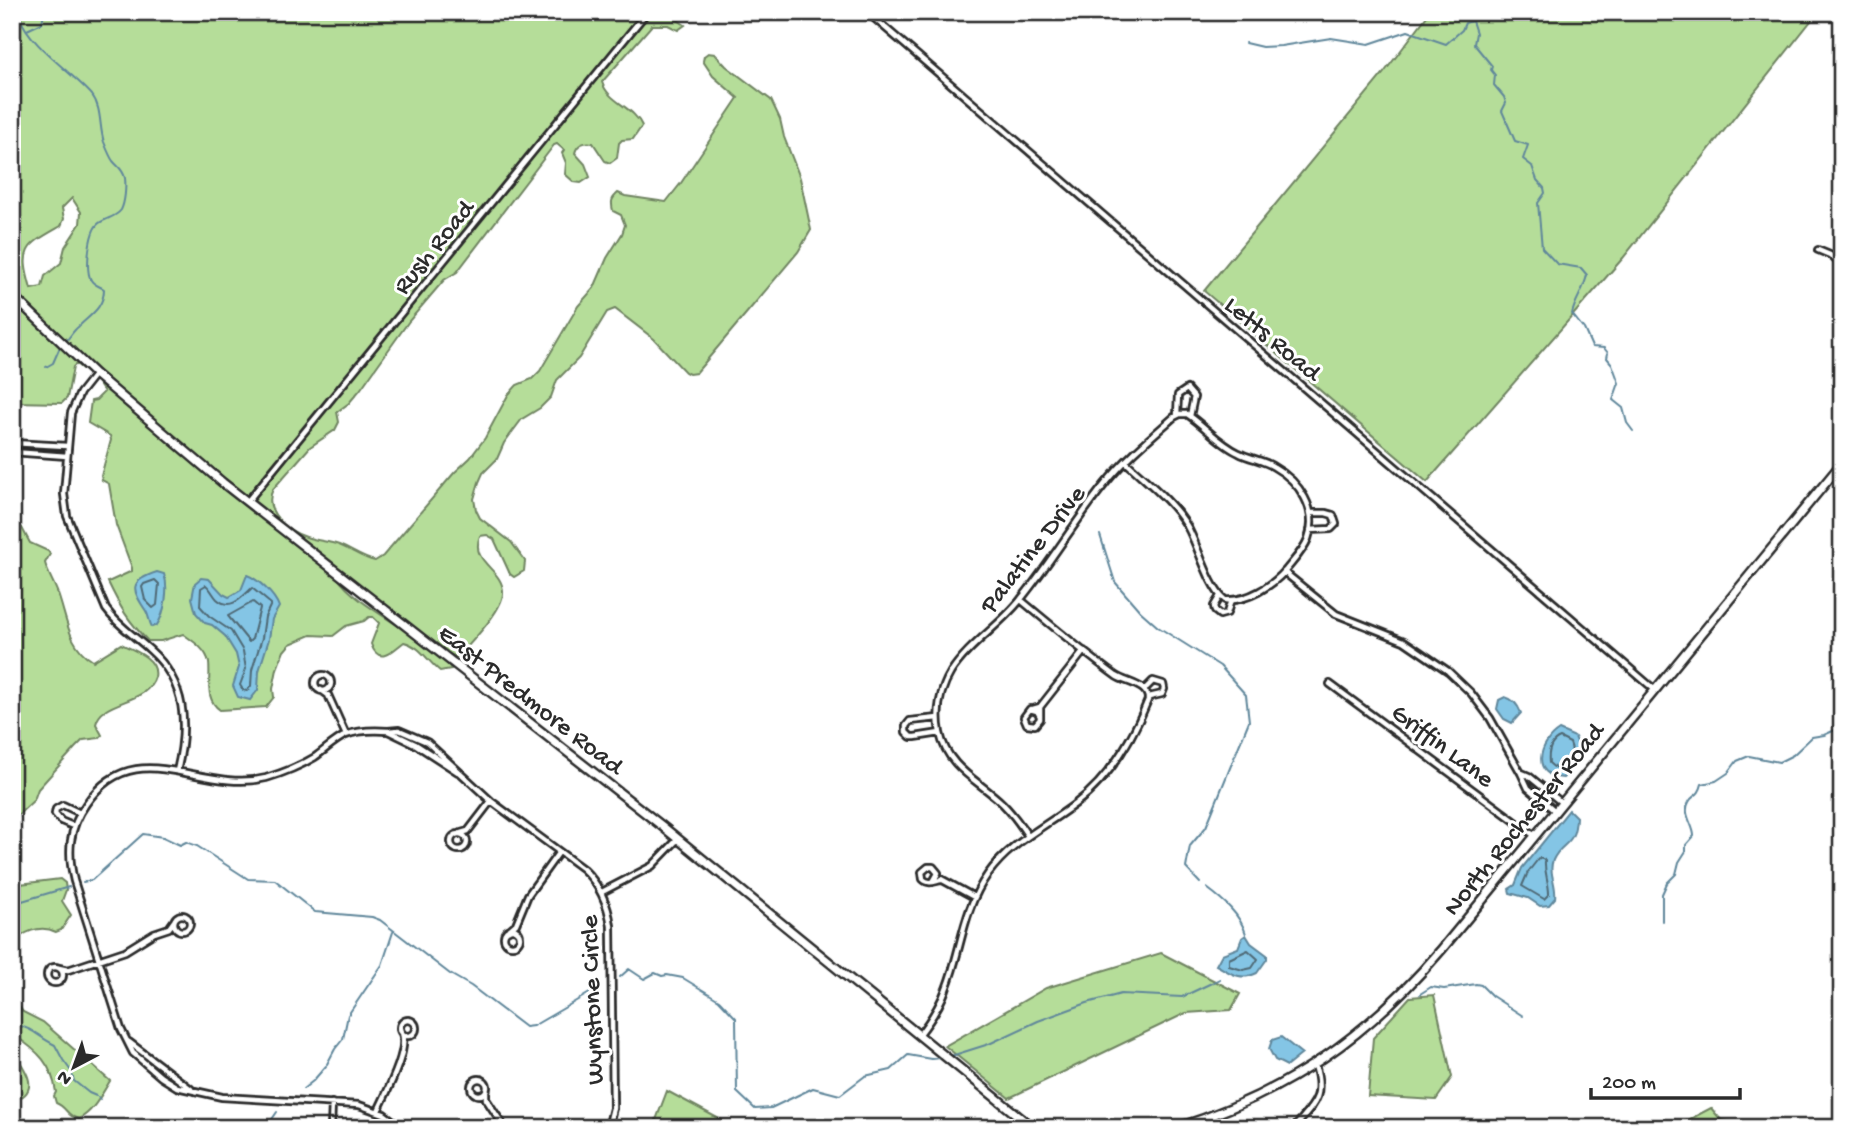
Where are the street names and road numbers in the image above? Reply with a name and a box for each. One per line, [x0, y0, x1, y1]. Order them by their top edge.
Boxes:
street label: Rush Road [388, 194, 484, 302]
street label: Letts Road [1216, 291, 1327, 391]
street label: Palatine Drive [974, 480, 1094, 622]
street label: East Predmore Road [430, 620, 629, 785]
street label: Griffin Lane [1384, 699, 1499, 797]
street label: North Rochester Road [1438, 717, 1614, 924]
street label: Wynstone Circle [576, 914, 613, 1085]

